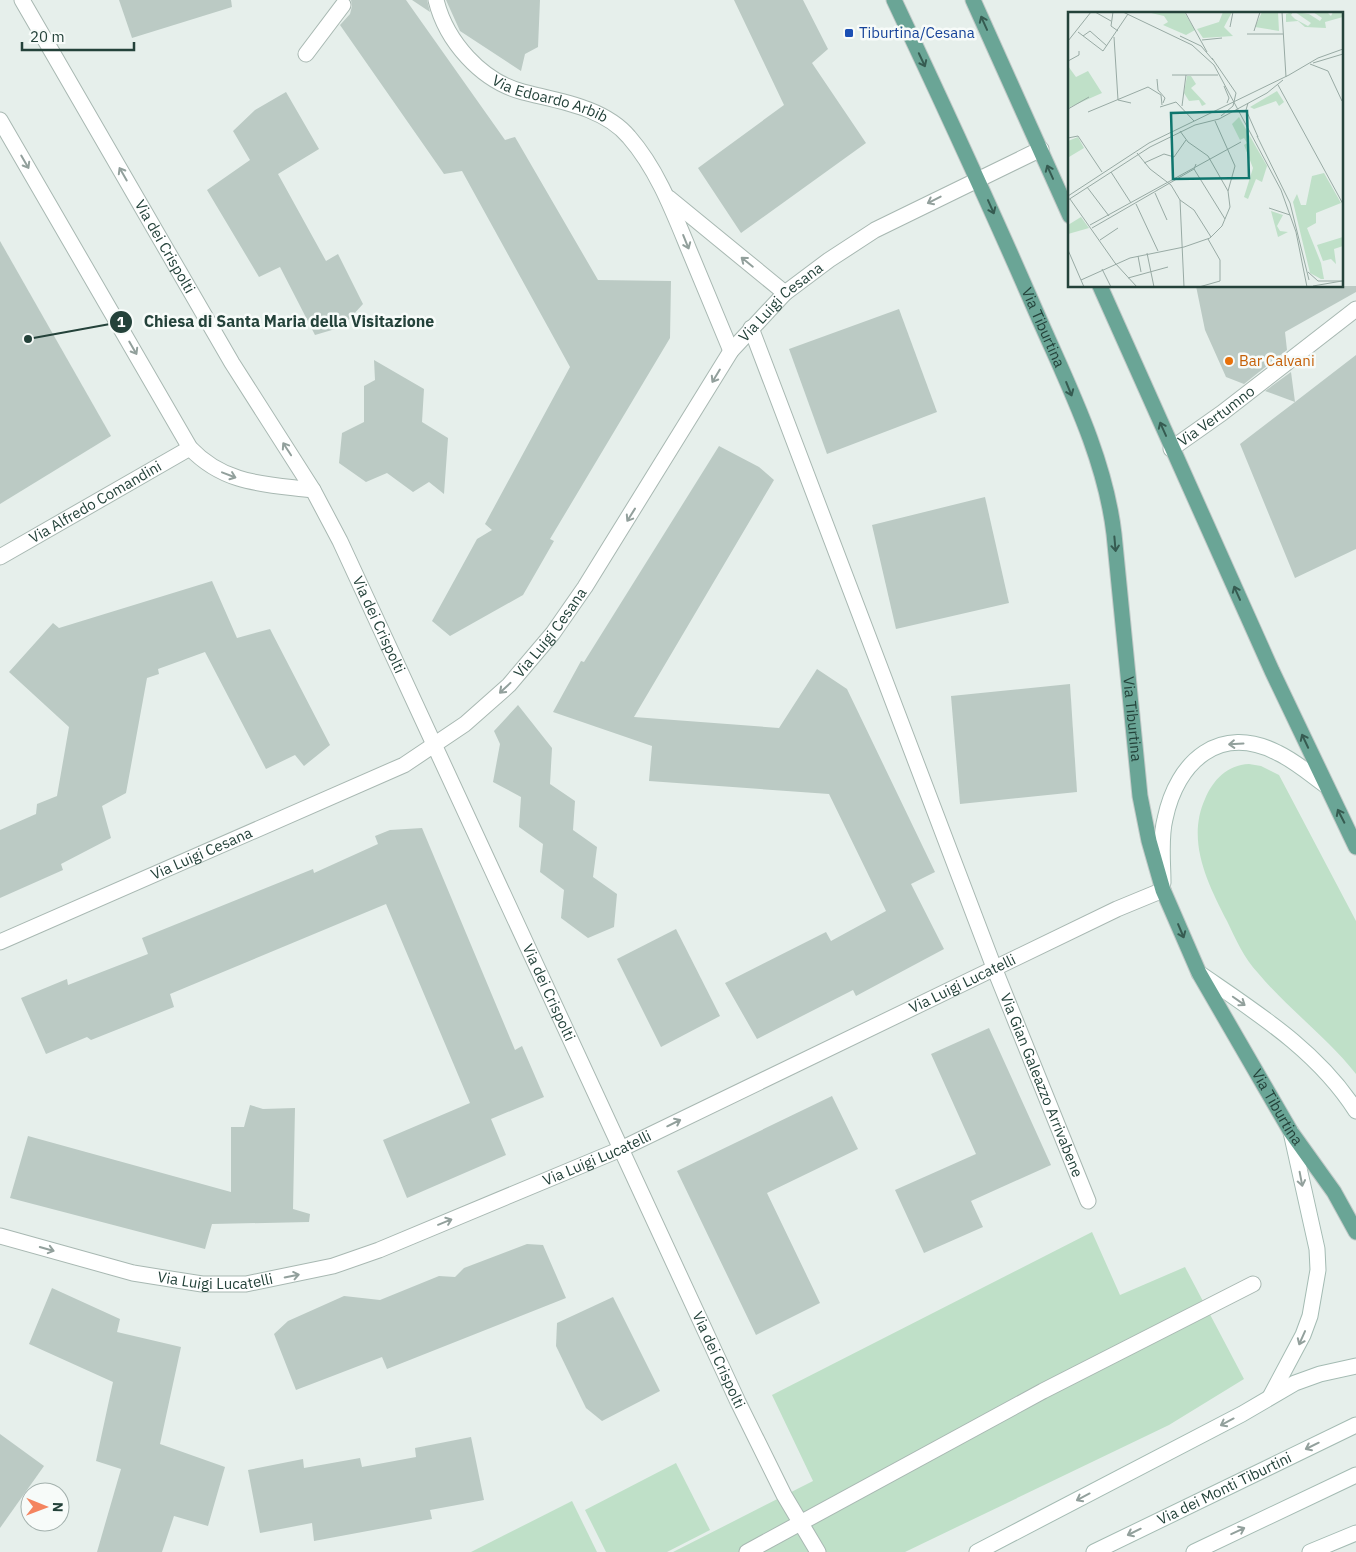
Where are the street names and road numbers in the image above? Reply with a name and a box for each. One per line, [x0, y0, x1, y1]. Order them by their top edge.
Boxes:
street label: Via Edoardo Arbib [489, 70, 611, 126]
street label: Via dei Crispolti [131, 196, 200, 297]
street label: Via Luigi Cesana [734, 258, 827, 346]
street label: Via Tiburtina [1018, 285, 1070, 370]
street label: Via Vertumno [1174, 381, 1258, 450]
street label: Via Alfredo Comandini [26, 456, 165, 547]
street label: Via dei Crispolti [349, 573, 410, 676]
street label: Via Luigi Cesana [509, 584, 591, 681]
street label: Via Tiburtina [1119, 676, 1147, 762]
street label: Via Luigi Cesana [148, 823, 255, 884]
street label: Via dei Crispolti [519, 941, 580, 1044]
street label: Via Luigi Lucatelli [906, 949, 1019, 1017]
street label: Via Gian Galeazzo Arrivabene [996, 990, 1087, 1180]
street label: Via Tiburtina [1248, 1066, 1307, 1149]
street label: Via Luigi Lucatelli [540, 1126, 654, 1190]
street label: Via Luigi Lucatelli [156, 1267, 274, 1293]
street label: Via dei Crispolti [688, 1308, 750, 1412]
street label: Via dei Monti Tiburtini [1154, 1448, 1295, 1529]

